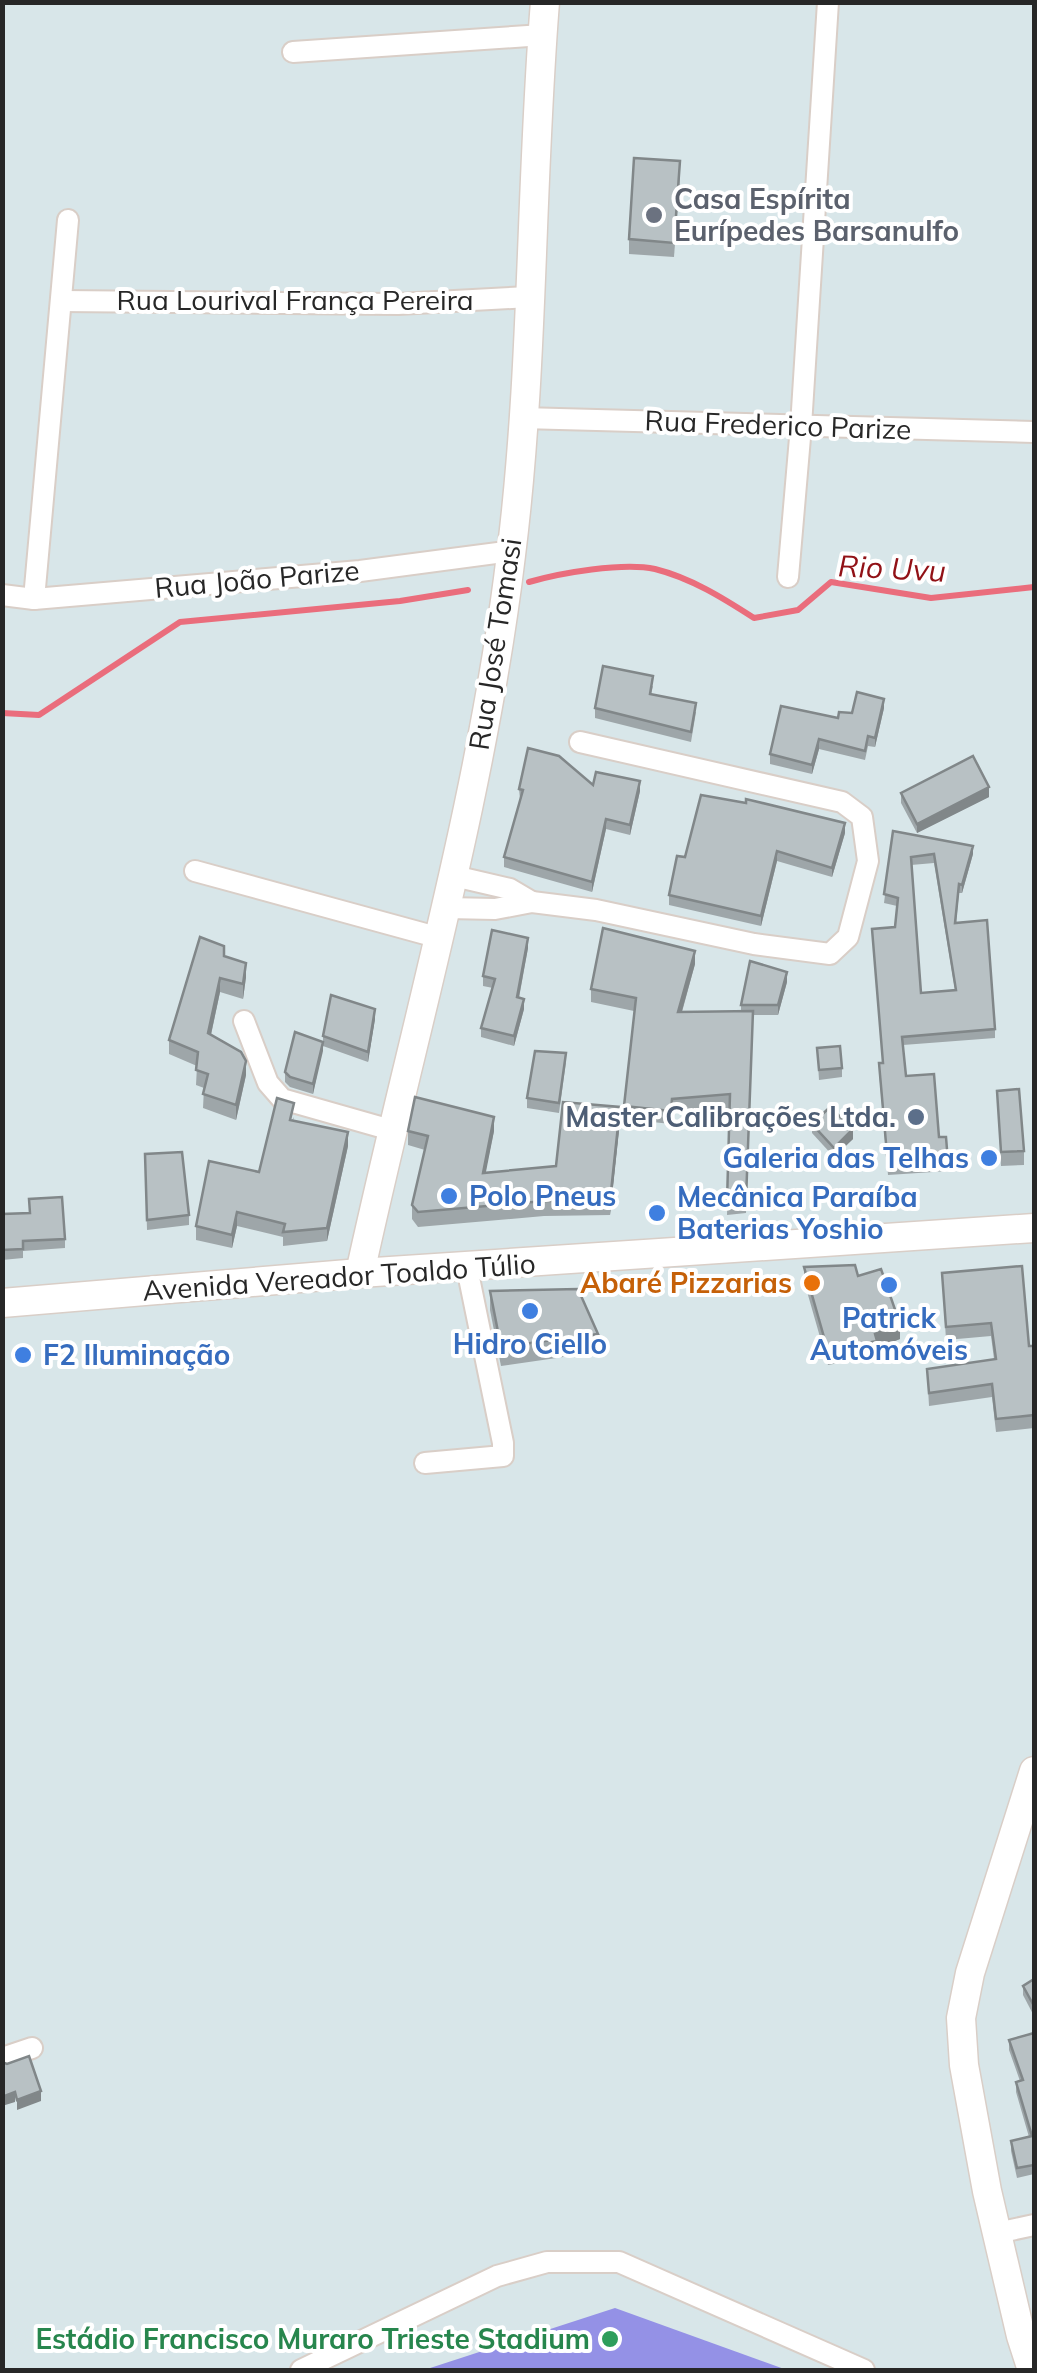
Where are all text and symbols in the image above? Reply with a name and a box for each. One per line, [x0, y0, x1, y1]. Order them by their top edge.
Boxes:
place label: Casa Espírita Eurípedes Barsanulfo [674, 181, 959, 248]
marker: Casa Espírita Eurípedes Barsanulfo [643, 204, 665, 226]
street label: Rua Lourival França Pereira [116, 282, 474, 317]
street label: Rua Frederico Parize [644, 402, 912, 447]
street label: Rua José Tomasi [460, 536, 529, 752]
water label: Rio Uvu [837, 546, 947, 590]
street label: Rua João Parize [153, 552, 361, 605]
place label: Master Calibrações Ltda. [565, 1099, 896, 1134]
marker: Master Calibrações Ltda. [905, 1106, 927, 1128]
place label: Galeria das Telhas [722, 1140, 969, 1175]
marker: Galeria das Telhas [978, 1147, 1000, 1169]
place label: Polo Pneus [469, 1178, 616, 1213]
place label: Mecânica Paraíba Baterias Yoshio [677, 1179, 918, 1246]
marker: Polo Pneus [438, 1185, 460, 1207]
marker: Mecânica Paraíba Baterias Yoshio [646, 1202, 668, 1224]
street label: Avenida Vereador Toaldo Túlio [141, 1245, 537, 1308]
place label: Abaré Pizzarias [580, 1265, 792, 1300]
marker: Abaré Pizzarias [801, 1272, 823, 1294]
marker: Patrick Automóveis [878, 1274, 900, 1296]
marker: Hidro Ciello [519, 1300, 541, 1322]
place label: Patrick Automóveis [810, 1300, 968, 1367]
place label: Hidro Ciello [453, 1326, 607, 1361]
place label: F2 Iluminação [43, 1337, 230, 1372]
marker: F2 Iluminação [12, 1344, 34, 1366]
place label: Estádio Francisco Muraro Trieste Stadium [35, 2321, 590, 2356]
marker: Estádio Francisco Muraro Trieste Stadium [599, 2328, 621, 2350]

